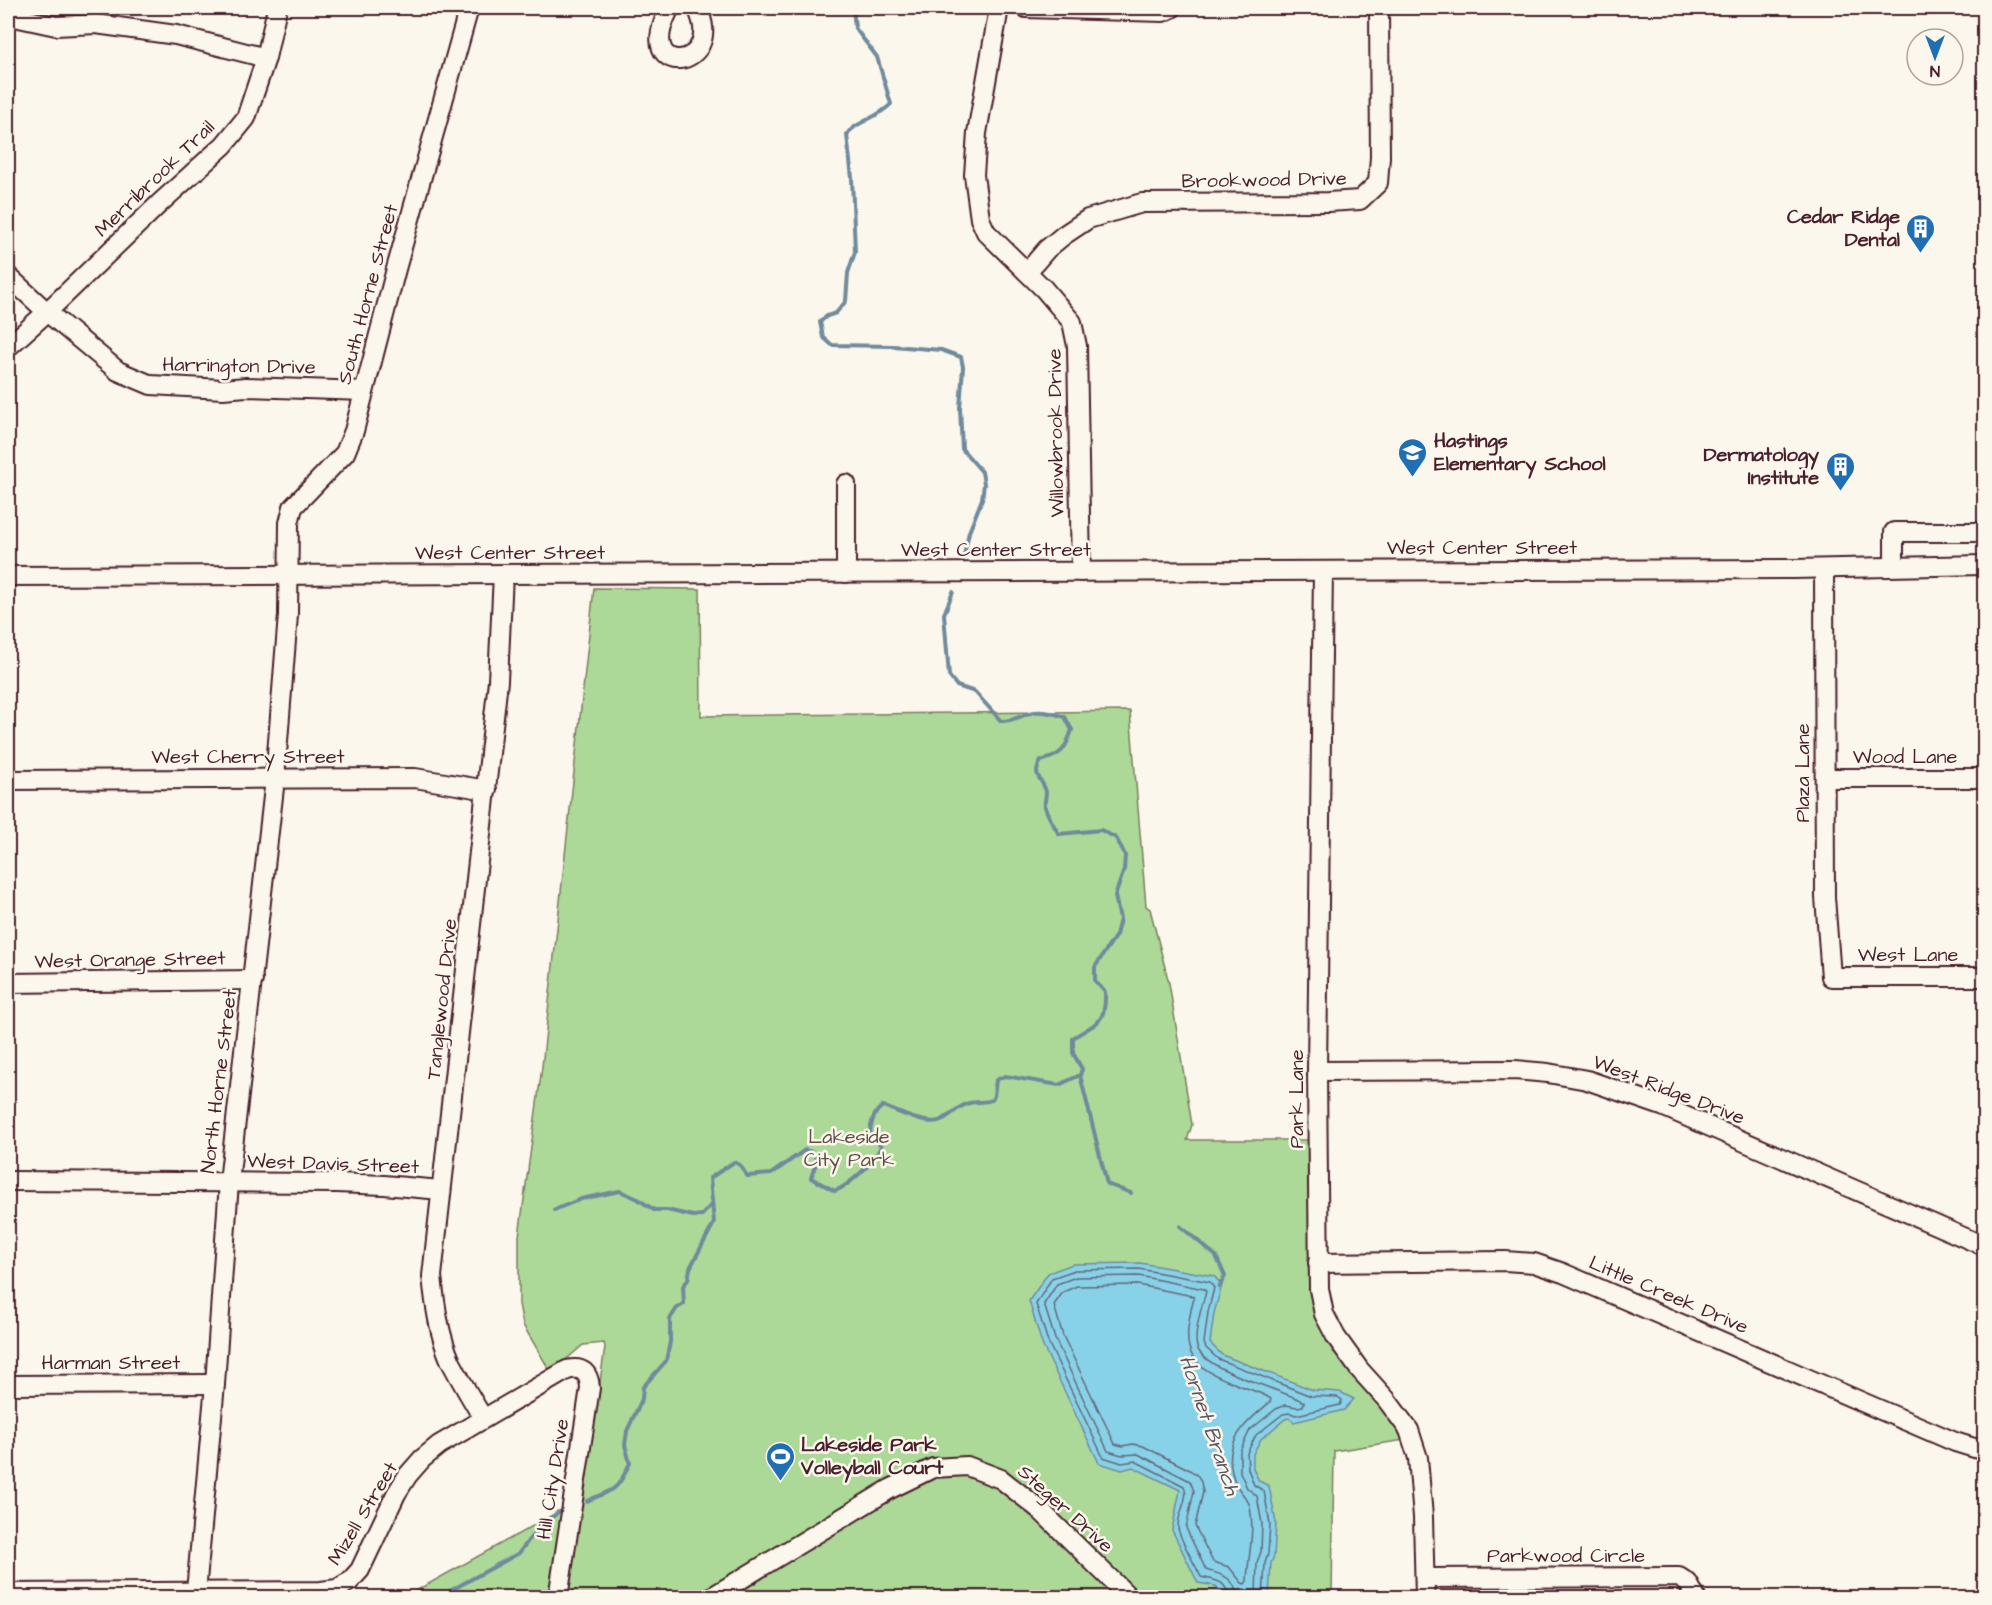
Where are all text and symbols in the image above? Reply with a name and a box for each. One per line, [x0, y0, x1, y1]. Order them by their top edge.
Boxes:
north arrow [1905, 27, 1965, 87]
text: N [1930, 60, 1940, 82]
street label: Merribrook Trail [88, 114, 221, 243]
street label: Brookwood Drive [1181, 165, 1347, 195]
street label: South Horne Street [330, 201, 405, 387]
place label: Cedar Ridge Dental [1787, 203, 1900, 254]
building icon: Cedar Ridge Dental [1905, 212, 1937, 254]
street label: Willowbrook Drive [1041, 348, 1071, 518]
street label: Harrington Drive [162, 351, 316, 382]
place label: Hastings Elementary School [1434, 427, 1606, 479]
school or university icon: Hastings Elementary School [1397, 436, 1429, 478]
place label: Dermatology Institute [1703, 441, 1819, 492]
building icon: Dermatology Institute [1824, 450, 1856, 492]
street label: West Center Street [1387, 534, 1577, 562]
street label: West Center Street [901, 536, 1091, 564]
street label: West Center Street [415, 539, 605, 567]
street label: Plaza Lane [1789, 723, 1817, 823]
street label: West Cherry Street [151, 743, 345, 772]
street label: Wood Lane [1853, 743, 1957, 771]
street label: Tanglewood Drive [420, 917, 465, 1081]
street label: West Lane [1858, 941, 1958, 969]
street label: West Orange Street [34, 944, 226, 977]
street label: North Horne Street [194, 987, 244, 1175]
street label: West Ridge Drive [1588, 1048, 1749, 1133]
street label: Park Lane [1283, 1049, 1311, 1149]
park label: Lakeside City Park [804, 1123, 894, 1175]
street label: West Davis Street [246, 1147, 419, 1181]
street label: Little Creek Drive [1585, 1249, 1753, 1341]
street label: Harman Street [42, 1349, 180, 1377]
water label: Hornet Branch [1172, 1351, 1248, 1501]
street label: Hill City Drive [530, 1417, 577, 1542]
place label: Lakeside Park Volleyball Court [800, 1431, 944, 1483]
sports icon: Lakeside Park Volleyball Court [764, 1440, 796, 1482]
street label: Mizell Street [321, 1456, 405, 1571]
street label: Steger Drive [1011, 1458, 1119, 1560]
street label: Parkwood Circle [1487, 1542, 1645, 1570]

